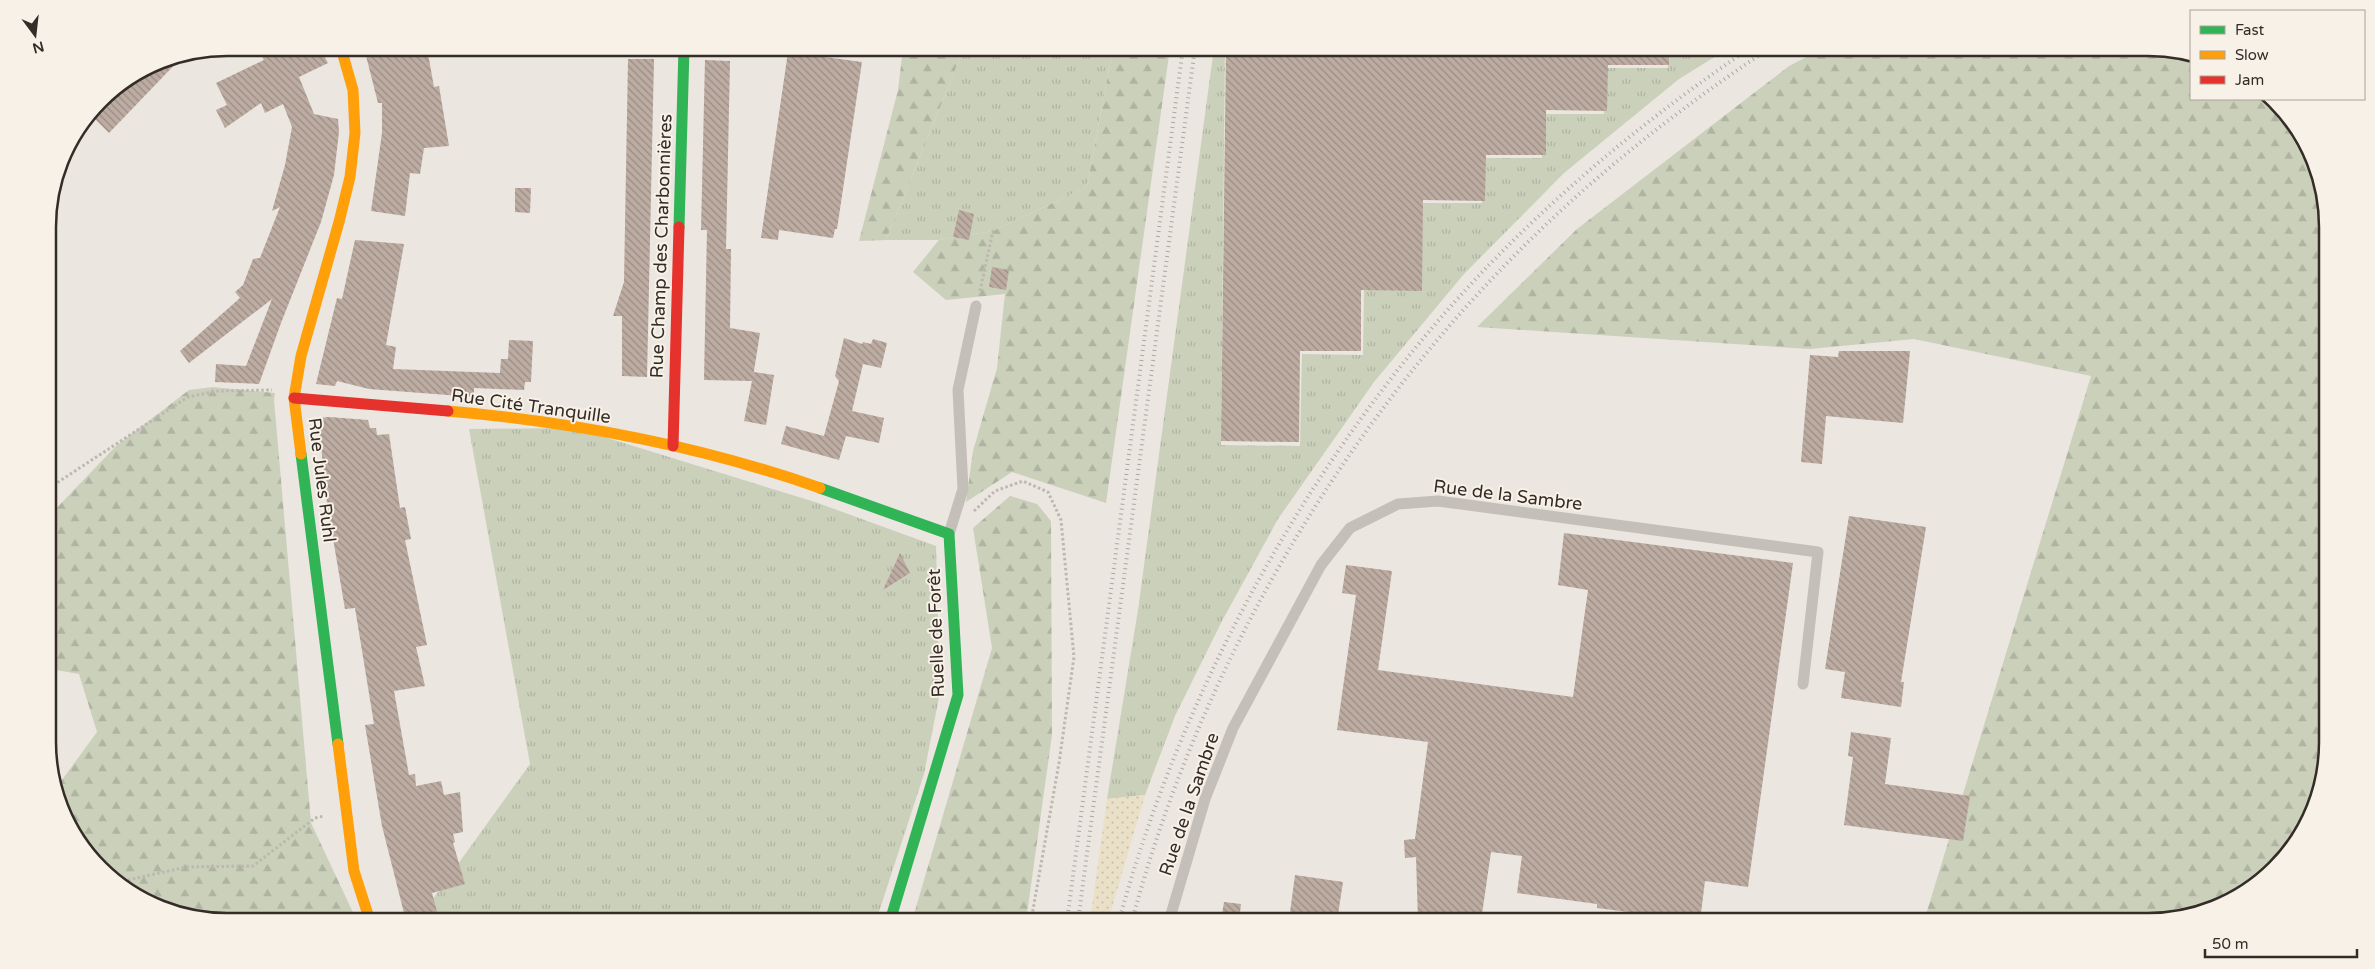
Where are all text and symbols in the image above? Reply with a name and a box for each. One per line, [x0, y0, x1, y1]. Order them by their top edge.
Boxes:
north arrow [10, 10, 60, 60]
legend [2190, 10, 2365, 100]
text: Fast [2235, 21, 2265, 39]
text: N [31, 37, 46, 57]
text: Slow [2235, 46, 2269, 64]
text: Jam [2235, 71, 2264, 89]
street label: Rue Champ des Charbonnières [645, 113, 677, 379]
street label: Rue Cité Tranquille [450, 384, 612, 428]
street label: Rue Jules Ruhl [303, 417, 341, 543]
street label: Rue de la Sambre [1432, 475, 1584, 515]
street label: Ruelle de Forêt [923, 568, 949, 698]
street label: Rue de la Sambre [1154, 729, 1224, 879]
scale bar [2205, 926, 2358, 958]
text: 50 m [2212, 935, 2249, 953]

